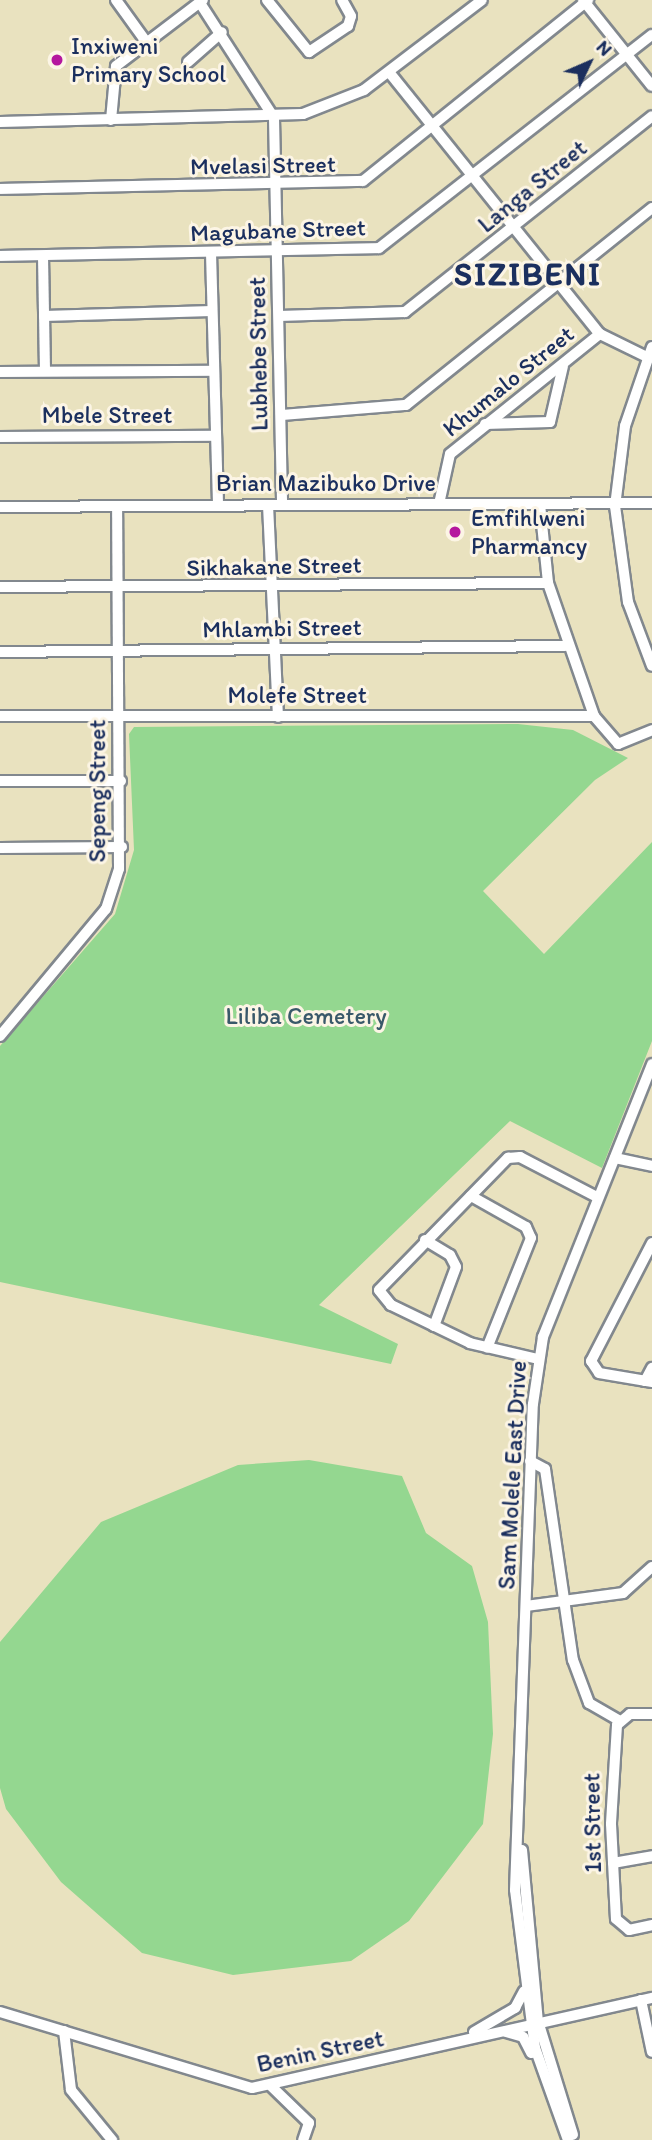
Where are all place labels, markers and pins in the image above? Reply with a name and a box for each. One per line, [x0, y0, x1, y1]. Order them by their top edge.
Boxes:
place label: Inxiweni Primary School [71, 32, 226, 88]
marker: Inxiweni Primary School [49, 52, 65, 68]
place label: Emfihlweni Pharmancy [471, 504, 587, 560]
marker: Emfihlweni Pharmancy [445, 522, 465, 542]

